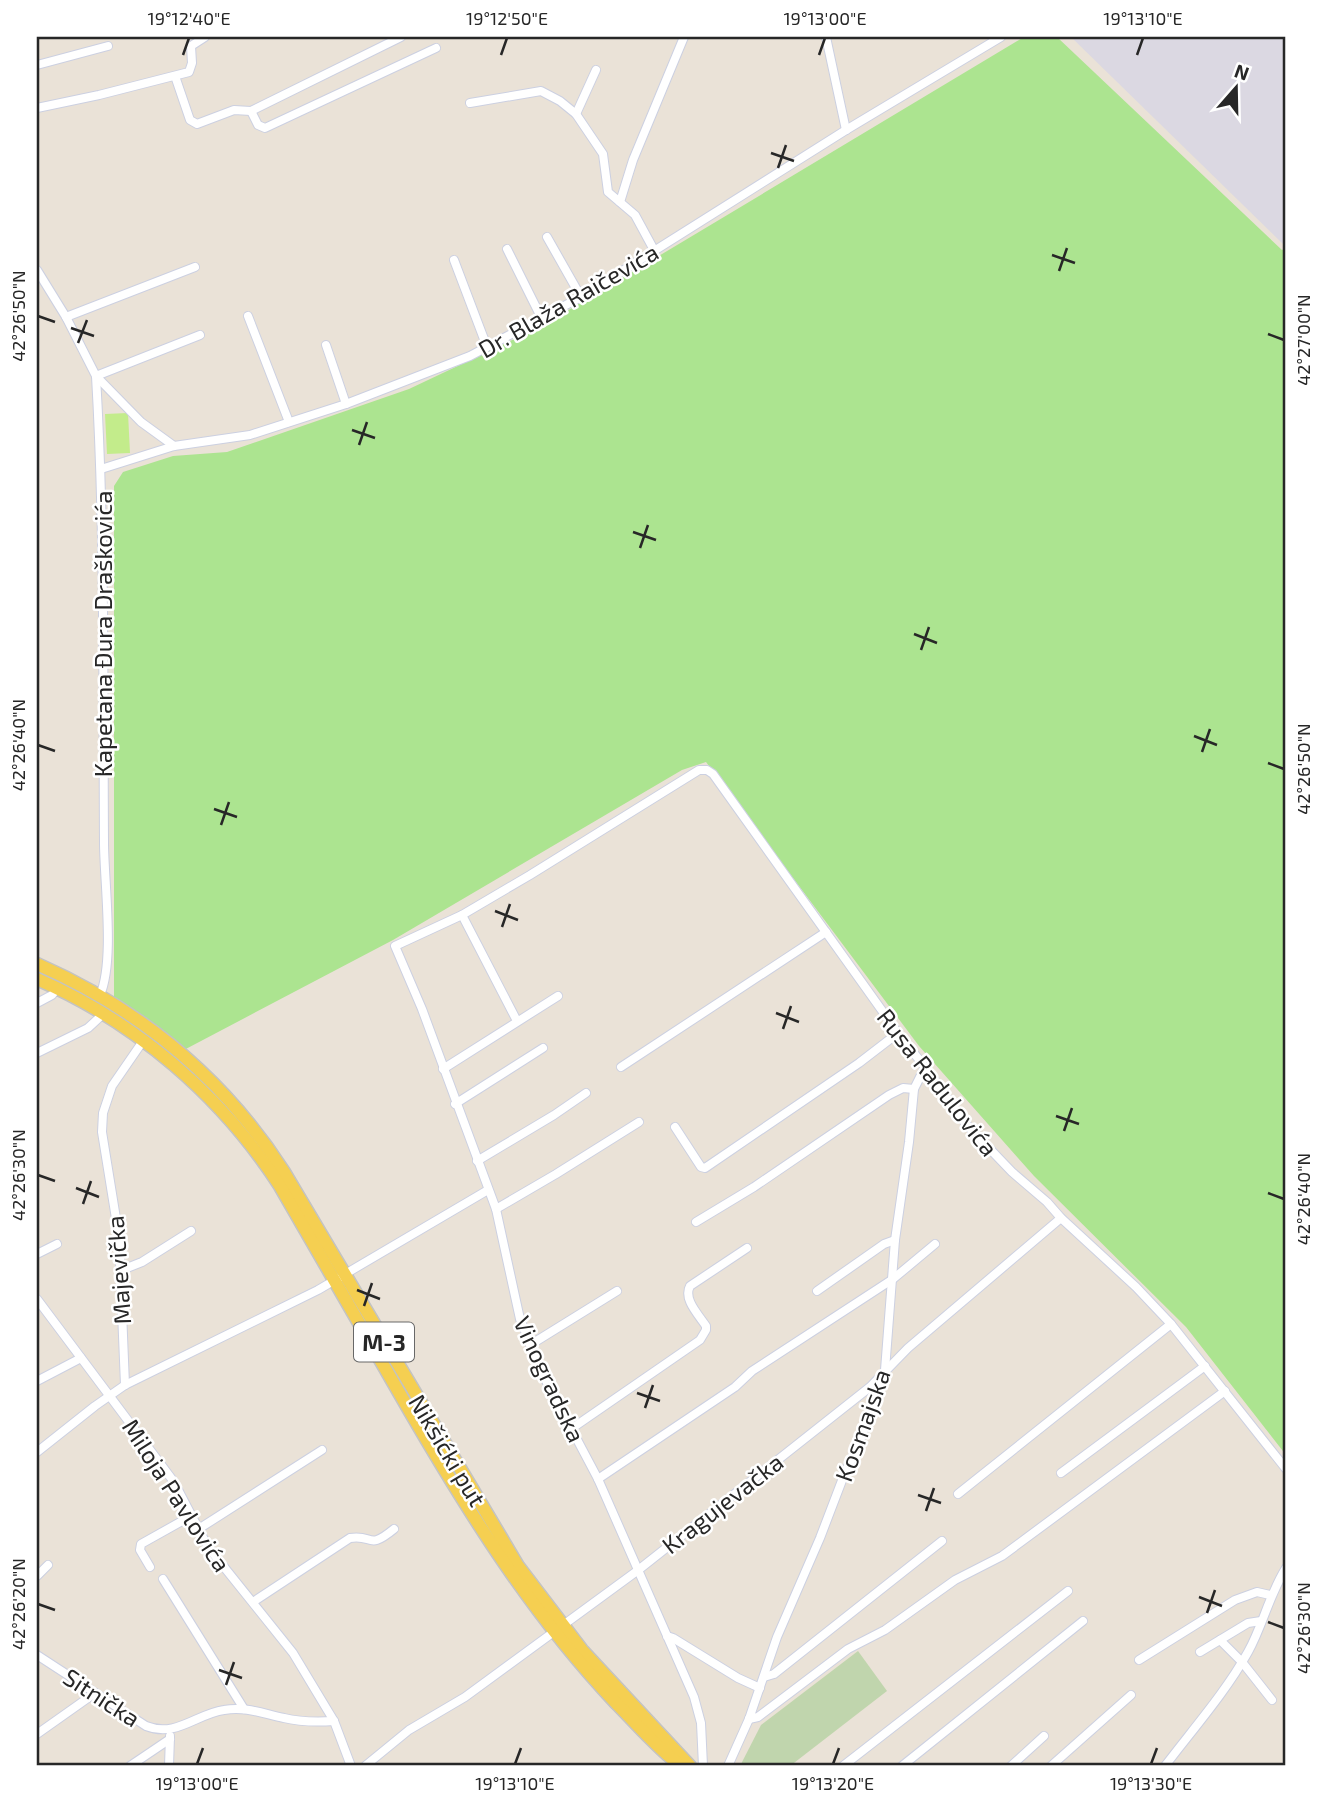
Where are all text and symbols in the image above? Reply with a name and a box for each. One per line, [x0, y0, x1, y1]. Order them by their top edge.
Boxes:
text: 19°12'40"E [147, 7, 231, 29]
text: 19°12'50"E [466, 7, 548, 29]
text: 19°13'00"E [783, 7, 867, 29]
text: 19°13'10"E [1103, 7, 1183, 29]
north arrow [1200, 52, 1270, 122]
text: N [1232, 58, 1252, 85]
street label: Dr. Blaža Raičevića [473, 237, 663, 363]
text: 42°26'50"N [7, 270, 29, 362]
text: 42°27'00"N [1292, 294, 1314, 386]
street label: Kapetana Đura Draškovića [88, 491, 117, 777]
text: 42°26'40"N [7, 699, 29, 791]
text: 42°26'50"N [1292, 723, 1314, 815]
street label: Rusa Radulovića [872, 1003, 1004, 1161]
text: 42°26'30"N [7, 1129, 29, 1221]
text: 42°26'40"N [1292, 1153, 1314, 1245]
street label: Majevička [100, 1215, 136, 1325]
street label: Vinogradska [508, 1311, 592, 1447]
road number: M-3 [354, 1322, 414, 1362]
street label: Kosmajska [828, 1365, 896, 1485]
street label: Nikšićki put [403, 1389, 493, 1511]
street label: Miloja Pavlovića [117, 1413, 237, 1577]
street label: Kragujevačka [656, 1447, 788, 1559]
text: 42°26'20"N [7, 1558, 29, 1650]
text: 42°26'30"N [1292, 1582, 1314, 1674]
street label: Sitnička [58, 1662, 146, 1732]
text: 19°13'00"E [155, 1772, 239, 1794]
text: 19°13'10"E [475, 1772, 555, 1794]
text: 19°13'20"E [792, 1772, 874, 1794]
text: 19°13'30"E [1110, 1772, 1192, 1794]

